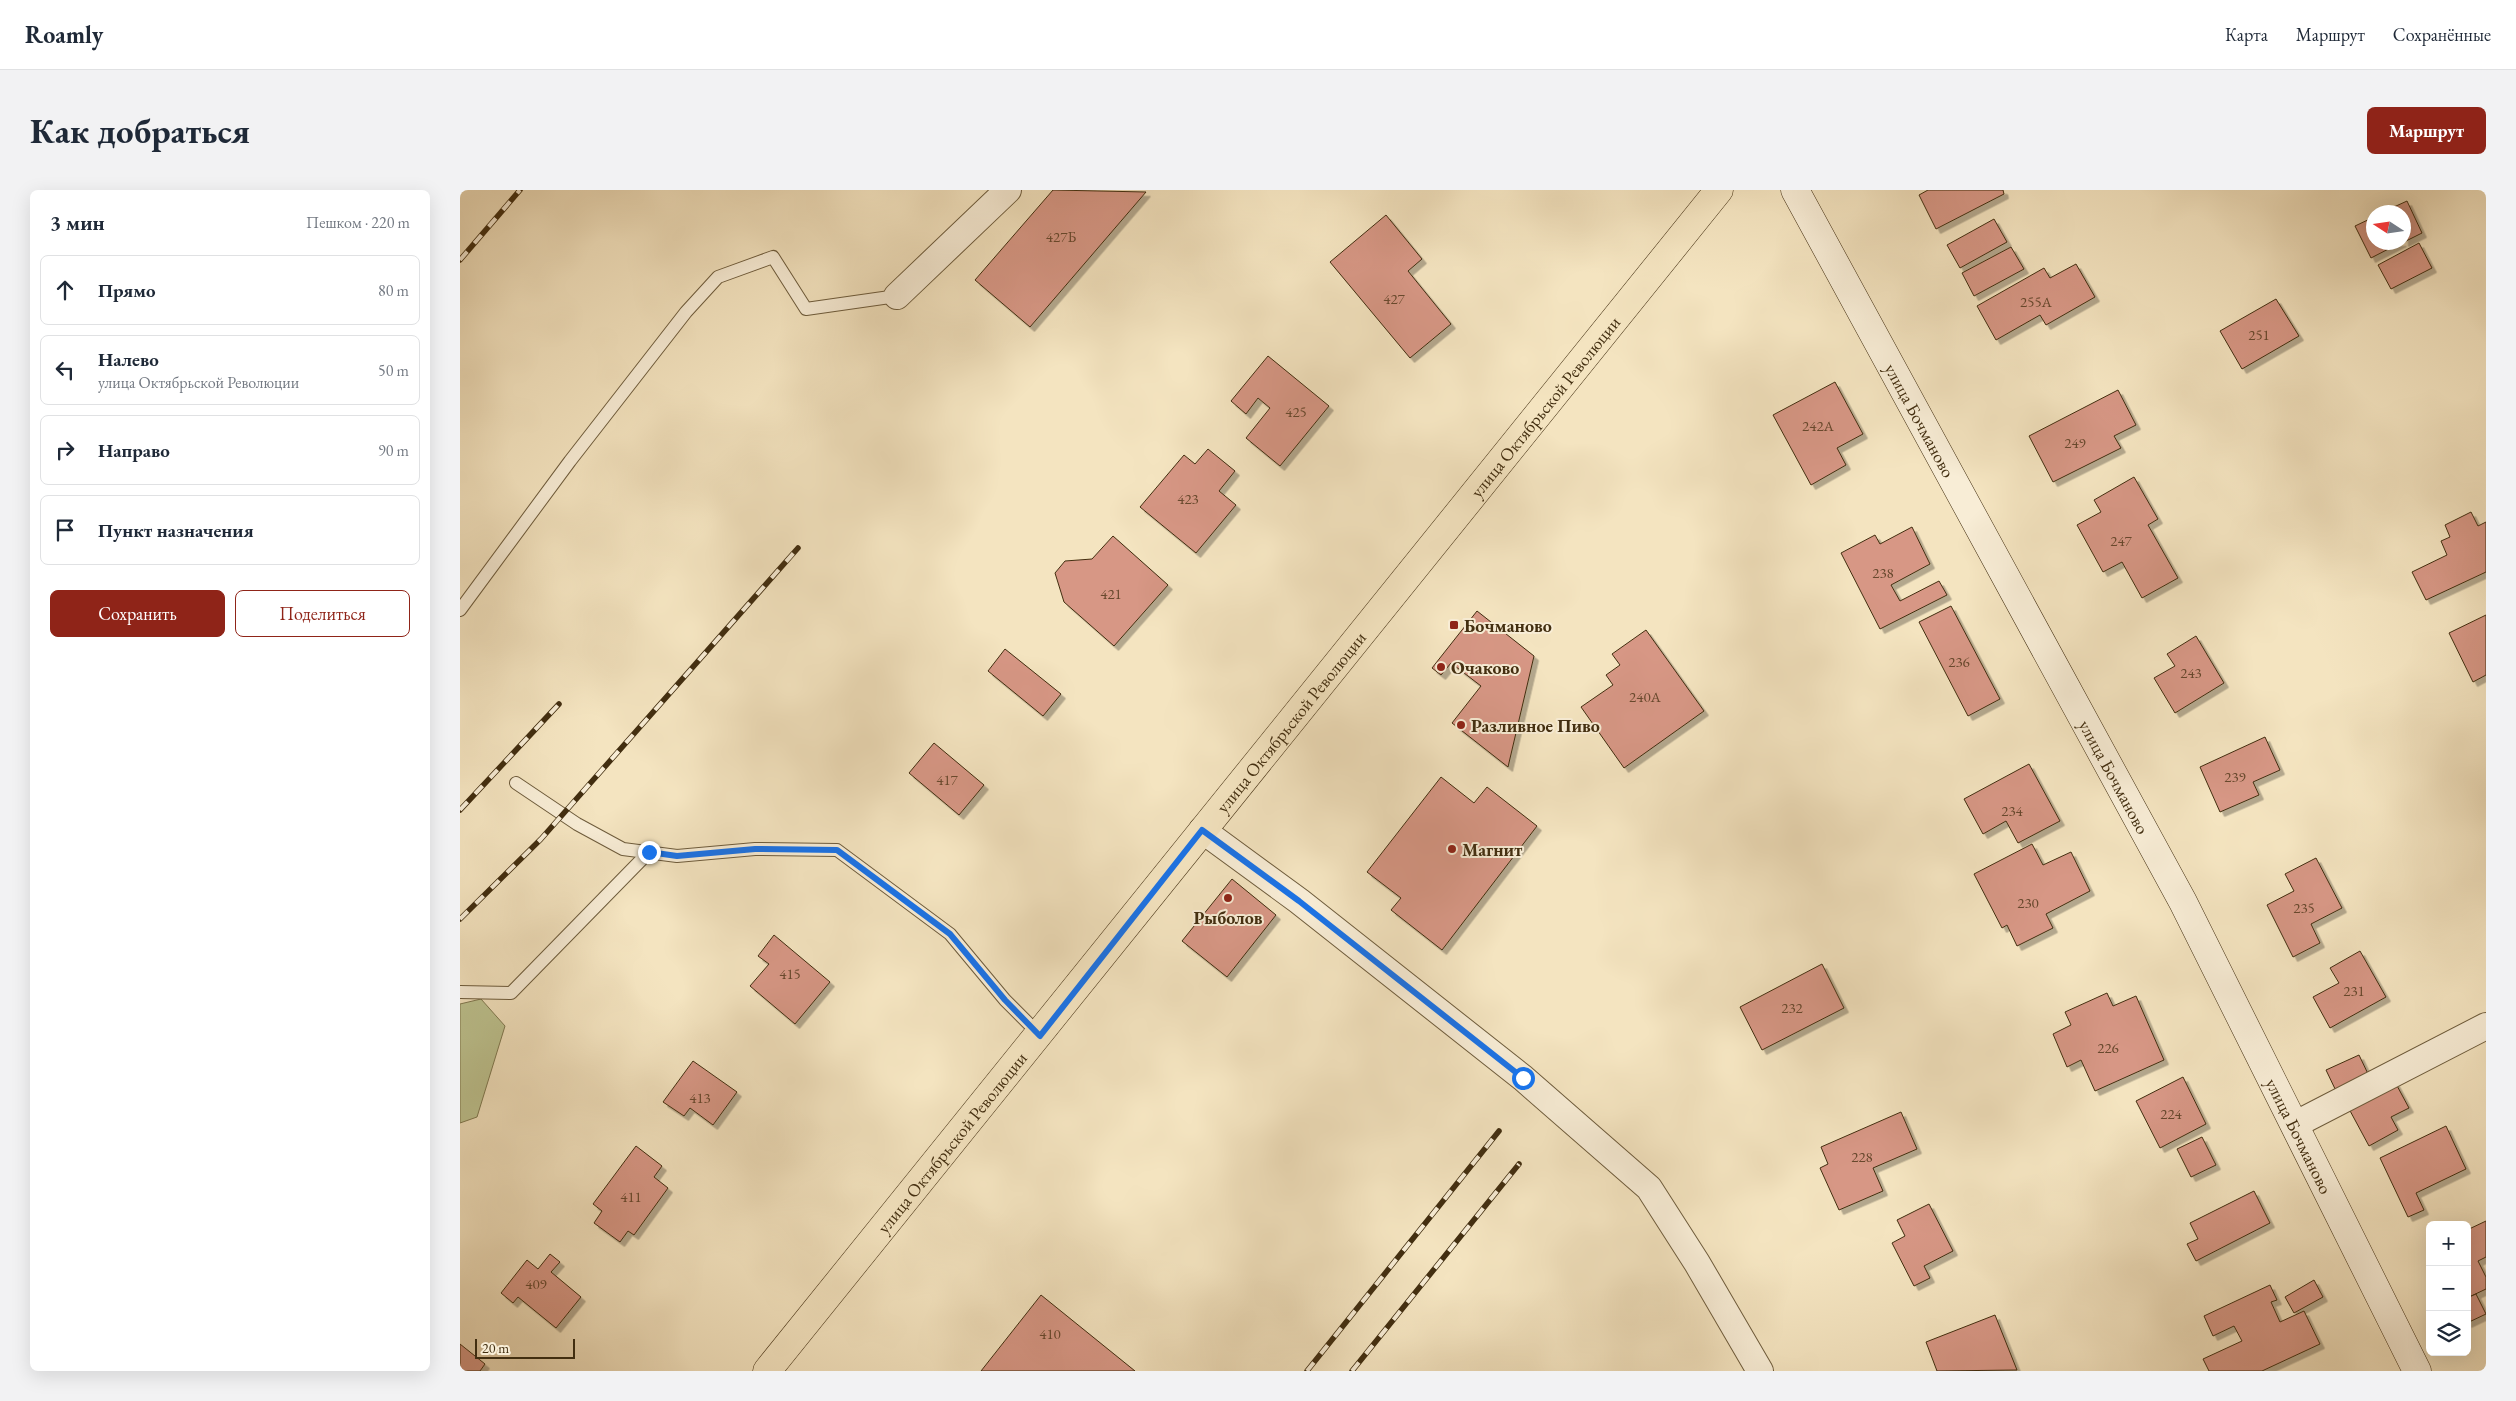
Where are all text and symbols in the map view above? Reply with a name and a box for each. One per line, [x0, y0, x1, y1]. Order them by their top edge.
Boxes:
text: Roamly [25, 19, 103, 50]
text: Карта [2225, 23, 2268, 46]
text: Маршрут [2296, 23, 2365, 46]
text: Сохранённые [2393, 23, 2491, 46]
button: Маршрут [2367, 107, 2486, 154]
text: Как добраться [30, 108, 250, 153]
north arrow [2366, 205, 2411, 250]
text: 3 мин [50, 209, 105, 236]
text: Пешком · 220 m [306, 212, 410, 233]
house number: 427Б [1046, 227, 1076, 246]
icon: ahead [51, 276, 79, 304]
text: Прямо [98, 278, 156, 303]
text: 80 m [378, 280, 409, 301]
house number: 427 [1383, 289, 1406, 308]
house number: 255А [2020, 292, 2053, 311]
street label: улица Октябрьской Революции [1465, 311, 1625, 502]
house number: 251 [2248, 325, 2270, 344]
text: Налево [98, 347, 159, 372]
icon: left [51, 356, 79, 384]
street label: улица Бочманово [1880, 359, 1961, 481]
text: 50 m [378, 360, 409, 381]
text: улица Октябрьской Революции [98, 372, 299, 393]
house number: 425 [1285, 402, 1307, 421]
house number: 242А [1802, 416, 1835, 435]
house number: 249 [2064, 433, 2086, 452]
icon: right [51, 436, 79, 464]
text: Направо [98, 438, 170, 463]
text: 90 m [378, 440, 409, 461]
house number: 423 [1177, 489, 1199, 508]
icon: arrive [51, 516, 79, 544]
text: Пункт назначения [98, 518, 254, 543]
house number: 247 [2110, 531, 2133, 550]
house number: 238 [1872, 563, 1894, 582]
house number: 421 [1100, 584, 1122, 603]
button: Сохранить [50, 590, 225, 637]
button: Поделиться [235, 590, 410, 637]
place label: Бочманово [1464, 614, 1552, 637]
marker: Бочманово [1448, 619, 1460, 631]
street label: улица Октябрьской Революции [1210, 626, 1371, 817]
house number: 236 [1948, 652, 1970, 671]
place label: Очаково [1451, 656, 1519, 679]
marker: Очаково [1435, 661, 1447, 673]
house number: 243 [2180, 663, 2202, 682]
house number: 240А [1629, 687, 1662, 706]
place label: Разливное Пиво [1471, 714, 1600, 737]
street label: улица Бочманово [2074, 715, 2155, 838]
marker: Разливное Пиво [1455, 719, 1467, 731]
house number: 239 [2224, 767, 2246, 786]
house number: 417 [936, 770, 959, 789]
house number: 234 [2001, 801, 2024, 820]
place label: Магнит [1462, 838, 1522, 861]
route end [638, 841, 661, 864]
marker: Магнит [1446, 843, 1458, 855]
marker: Рыболов [1222, 892, 1234, 904]
house number: 230 [2017, 893, 2039, 912]
house number: 235 [2293, 898, 2315, 917]
place label: Рыболов [1193, 906, 1263, 929]
house number: 415 [779, 964, 801, 983]
house number: 231 [2343, 981, 2365, 1000]
house number: 232 [1781, 998, 1804, 1017]
house number: 226 [2097, 1038, 2119, 1057]
street label: улица Октябрьской Революции [871, 1046, 1032, 1238]
route start [1512, 1067, 1535, 1090]
street label: улица Бочманово [2261, 1074, 2338, 1198]
house number: 413 [689, 1088, 711, 1107]
house number: 224 [2160, 1104, 2183, 1123]
house number: 228 [1851, 1147, 1873, 1166]
house number: 411 [620, 1187, 642, 1206]
map controls [2426, 1221, 2471, 1356]
button: + [2426, 1221, 2471, 1266]
button: − [2426, 1266, 2471, 1311]
house number: 409 [525, 1274, 547, 1293]
button: layers [2426, 1311, 2471, 1356]
house number: 410 [1039, 1324, 1061, 1343]
scale bar [475, 1336, 575, 1359]
text: 20 m [482, 1339, 509, 1357]

